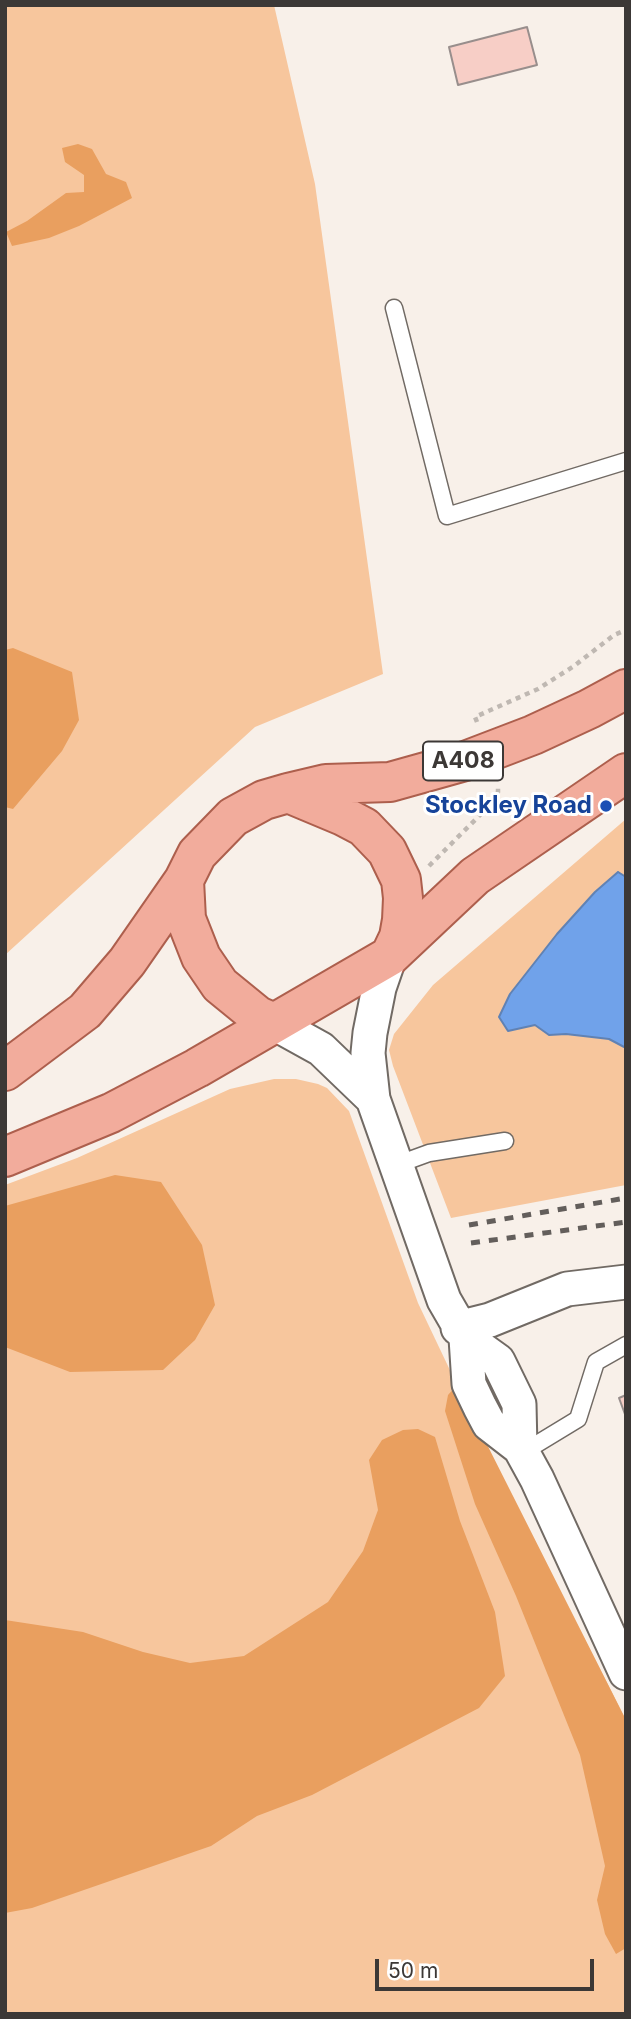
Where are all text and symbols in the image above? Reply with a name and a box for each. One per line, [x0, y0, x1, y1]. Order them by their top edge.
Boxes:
road number: A408 [423, 741, 503, 780]
place label: Stockley Road [425, 792, 592, 820]
marker: Stockley Road [598, 798, 614, 814]
scale bar [379, 1946, 598, 1990]
text: 50 m [388, 1958, 438, 1983]

